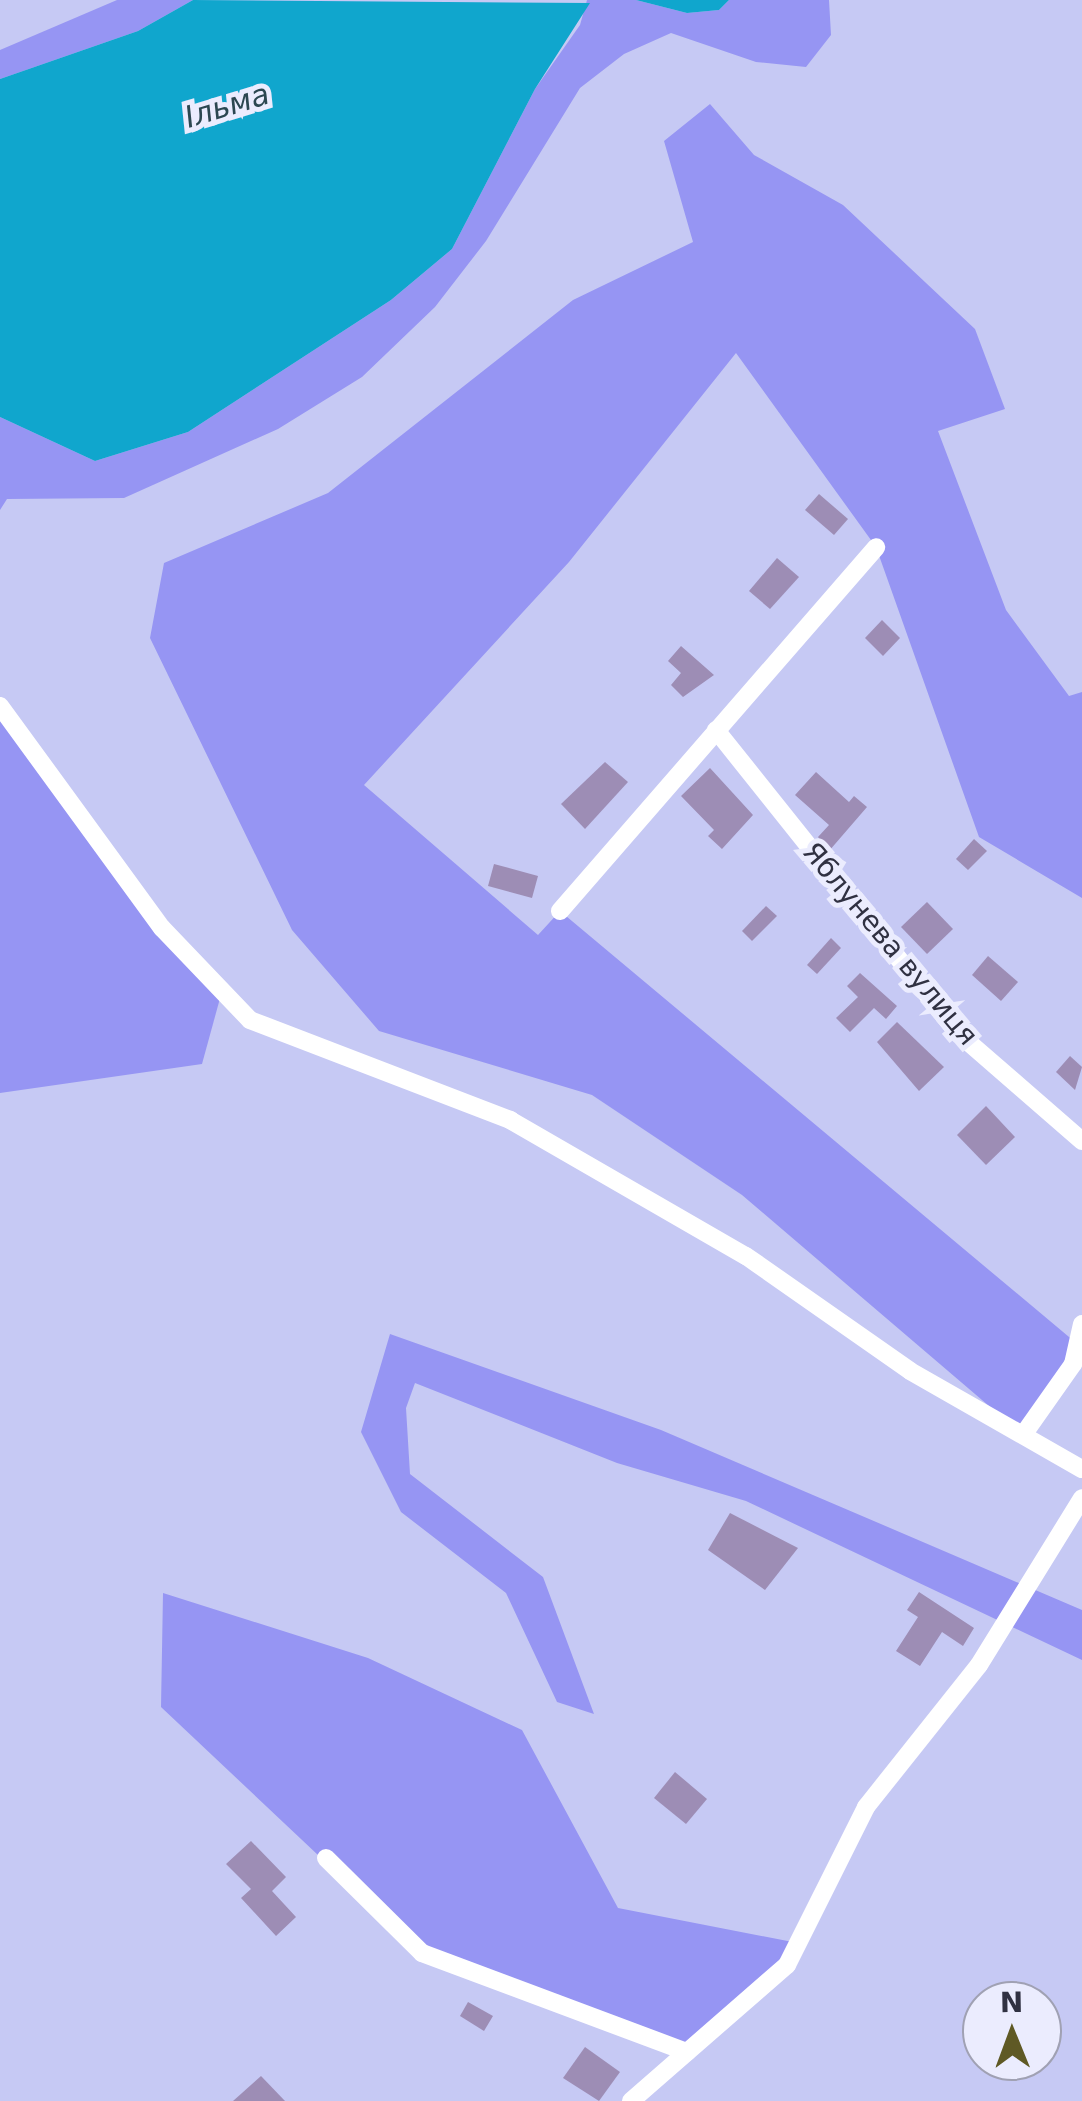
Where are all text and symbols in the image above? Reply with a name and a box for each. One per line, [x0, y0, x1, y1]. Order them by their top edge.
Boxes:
water label: Ільма [180, 76, 274, 136]
street label: Яблунева вулиця [795, 836, 985, 1052]
north arrow [962, 1981, 1062, 2081]
text: N [999, 1986, 1024, 2019]

